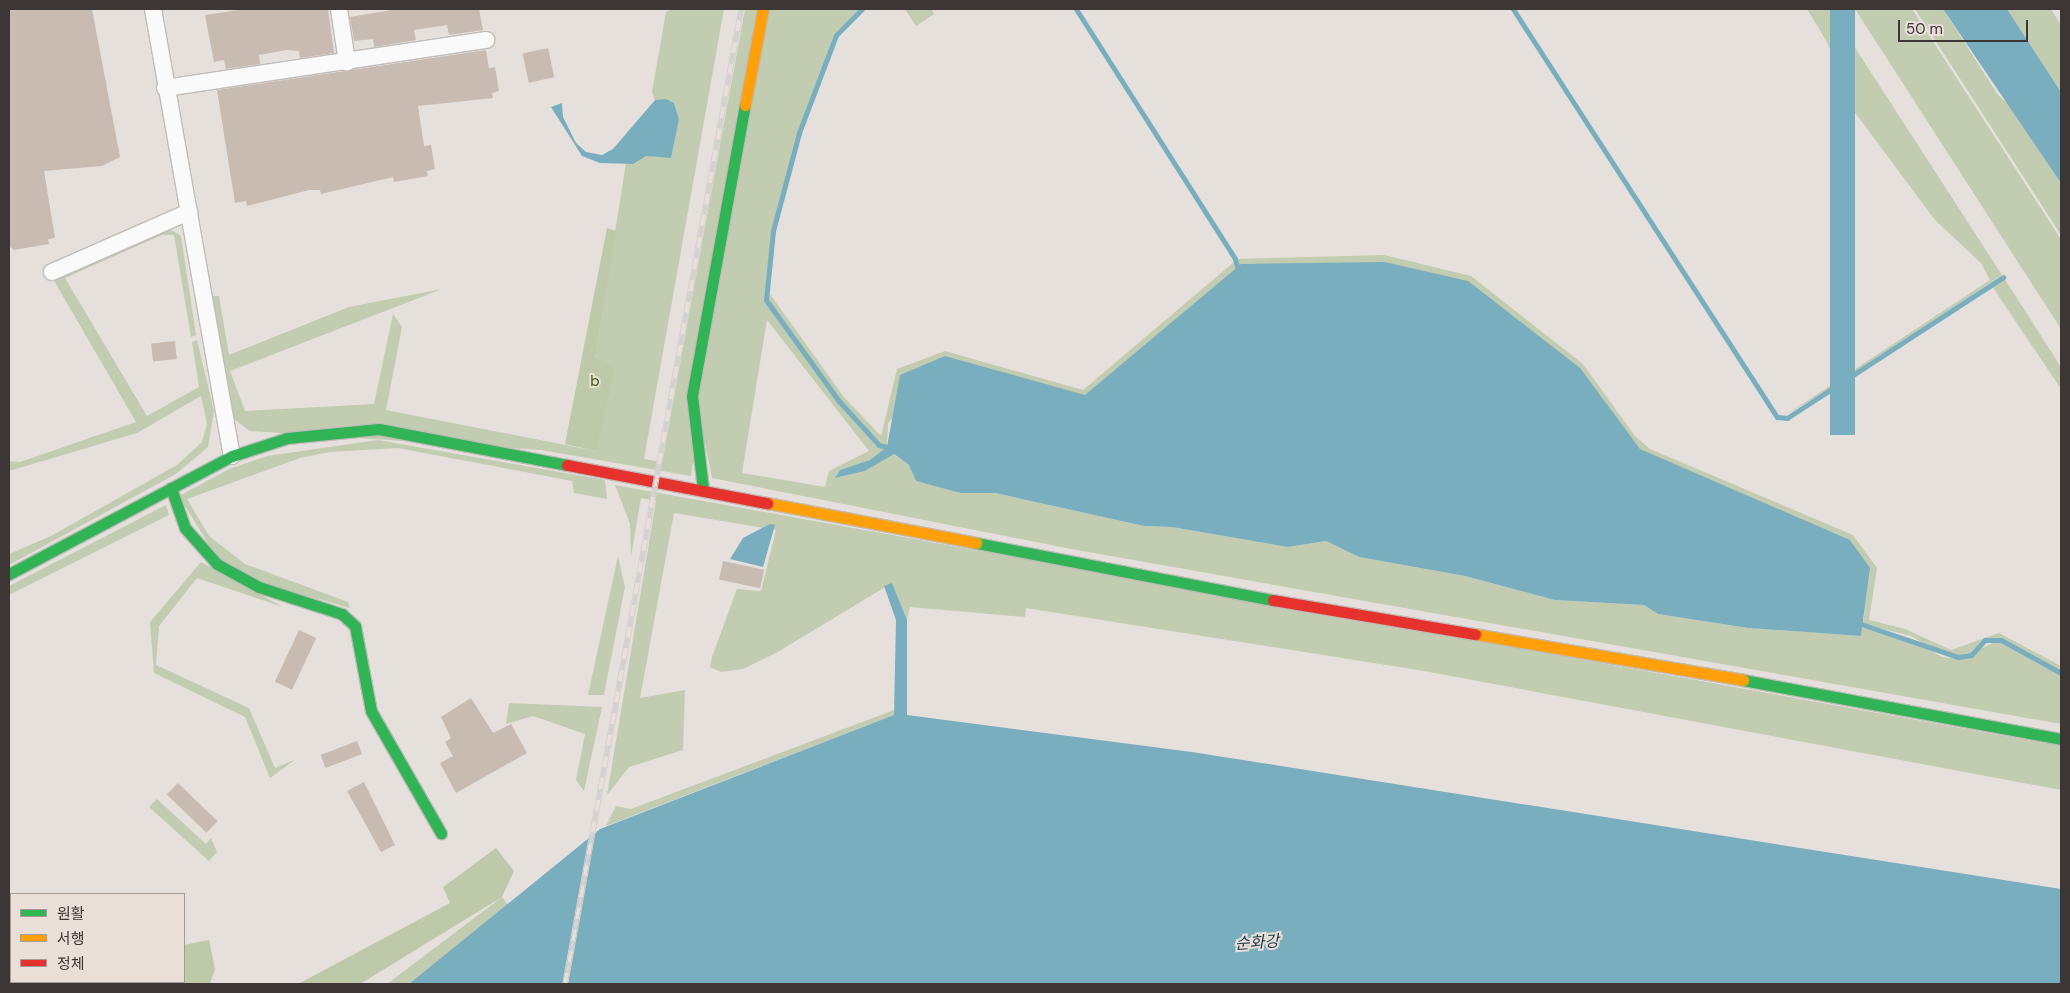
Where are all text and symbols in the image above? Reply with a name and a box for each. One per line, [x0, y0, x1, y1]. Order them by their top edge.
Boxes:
scale bar [1900, 10, 2030, 42]
text: 50 m [1906, 19, 1943, 39]
park label: b [590, 373, 600, 391]
legend [10, 893, 185, 983]
text: 원활 [57, 904, 85, 924]
text: 서행 [57, 929, 85, 949]
water label: 순화강 [1234, 932, 1280, 954]
text: 정체 [57, 954, 85, 974]

